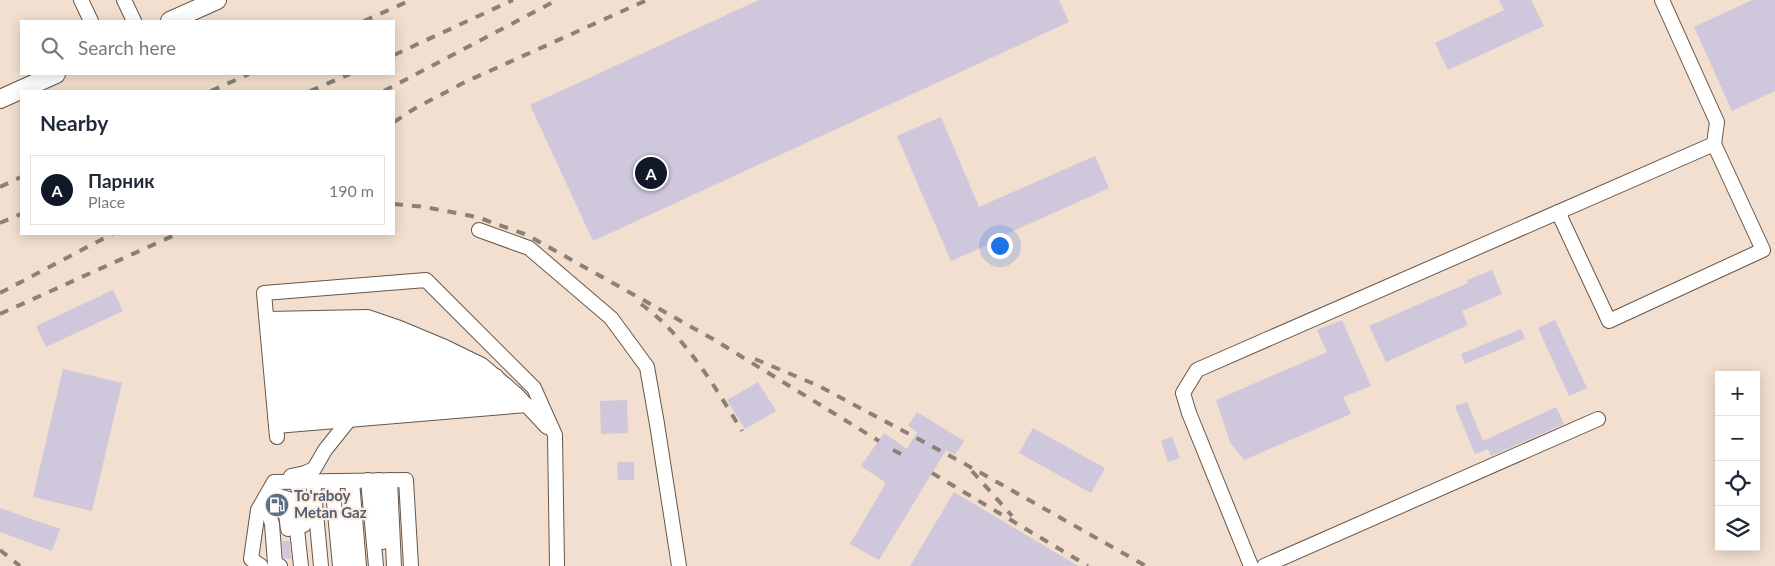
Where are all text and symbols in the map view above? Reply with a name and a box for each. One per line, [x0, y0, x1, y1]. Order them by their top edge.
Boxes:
search box [20, 20, 395, 75]
icon: search [38, 34, 66, 62]
text: Search here [78, 36, 176, 59]
text: Nearby [40, 110, 108, 135]
pin: A [635, 154, 667, 192]
text: Парник [88, 169, 155, 192]
text: A [51, 181, 63, 200]
text: 190 m [329, 181, 374, 200]
text: Place [88, 192, 125, 211]
your location [987, 233, 1013, 259]
map controls [1715, 371, 1760, 551]
button: + [1715, 371, 1760, 416]
button: − [1715, 416, 1760, 461]
button: locate [1715, 461, 1760, 506]
place label: To'raboy Metan Gaz [294, 486, 367, 521]
fuel station icon: To'raboy Metan Gaz [264, 492, 290, 518]
button: layers [1715, 506, 1760, 551]

